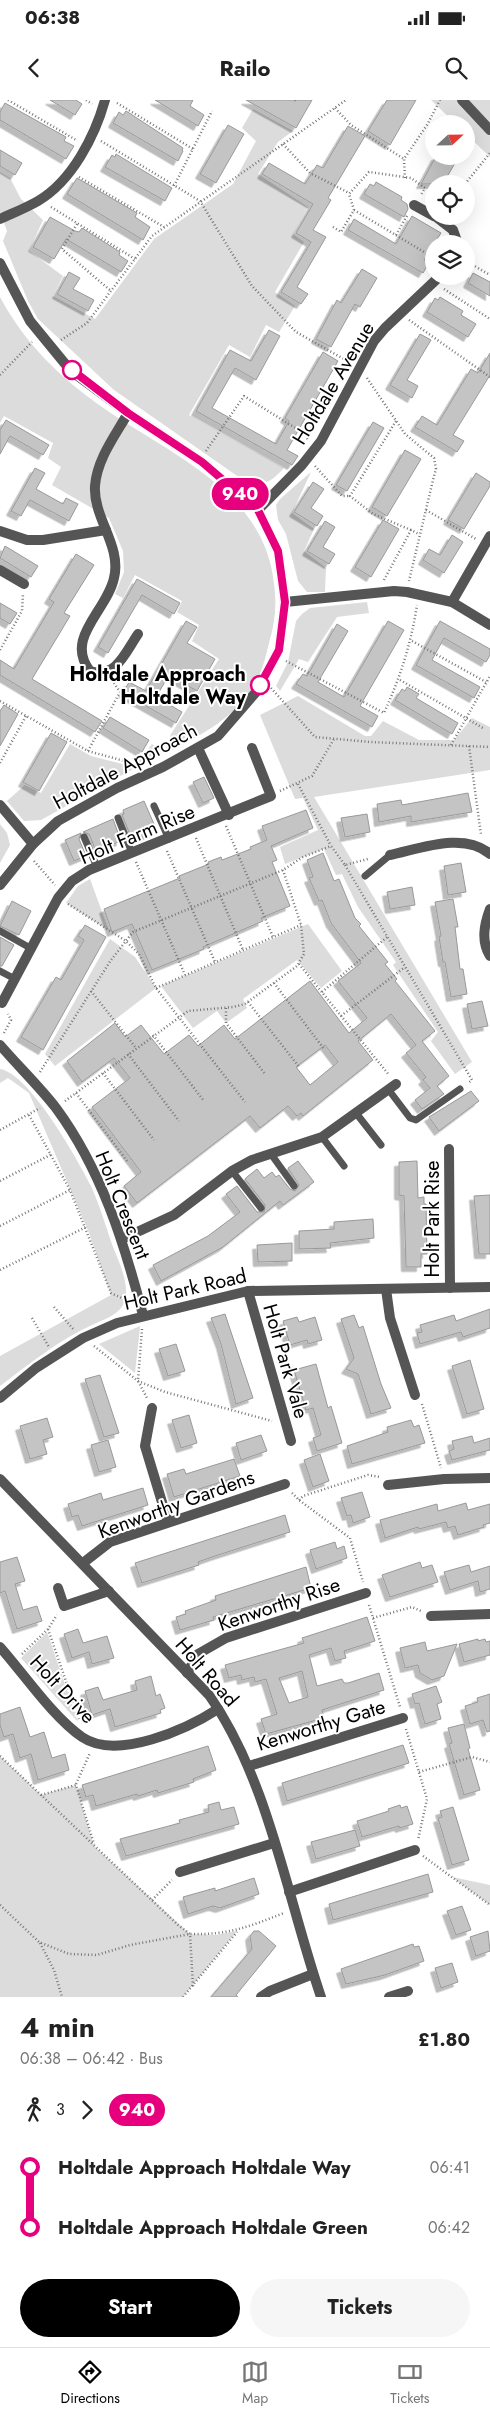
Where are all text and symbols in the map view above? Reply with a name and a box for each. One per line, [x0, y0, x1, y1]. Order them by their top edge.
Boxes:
text: 06:38 [25, 4, 80, 31]
text: Railo [219, 52, 271, 84]
icon: back [20, 54, 48, 82]
icon: search [442, 54, 470, 82]
north arrow [425, 115, 475, 165]
map controls [425, 115, 475, 285]
button: locate [425, 175, 475, 225]
button: layers [425, 235, 475, 285]
street label: Holtdale Avenue [285, 316, 382, 450]
unlabelled marker [62, 360, 82, 380]
line badge: 940 [211, 478, 269, 510]
text: 940 [222, 481, 258, 507]
place label: Holtdale Approach Holtdale Way [70, 660, 247, 712]
marker: Holtdale Approach Holtdale Way [250, 675, 270, 695]
street label: Holtdale Approach [48, 716, 203, 817]
street label: Holt Farm Rise [75, 797, 199, 872]
street label: Holt Crescent [88, 1147, 157, 1264]
street label: Holt Park Rise [418, 1160, 447, 1278]
street label: Holt Park Road [121, 1261, 249, 1318]
street label: Holt Park Vale [255, 1300, 316, 1422]
street label: Kenworthy Gardens [94, 1463, 259, 1546]
street label: Kenworthy Rise [214, 1570, 344, 1639]
street label: Holt Road [168, 1631, 245, 1713]
street label: Holt Drive [23, 1648, 102, 1730]
street label: Kenworthy Gate [253, 1692, 389, 1759]
text: 4 min [20, 2007, 95, 2048]
text: £1.80 [418, 2026, 470, 2053]
text: 06:38 – 06:42 · Bus [20, 2047, 163, 2070]
icon: walk [20, 2096, 48, 2124]
icon: forward [73, 2096, 101, 2124]
text: 940 [119, 2097, 155, 2123]
text: 3 [56, 2098, 65, 2121]
text: Holtdale Approach Holtdale Way [58, 2154, 351, 2181]
text: 06:41 [430, 2156, 470, 2179]
text: Holtdale Approach Holtdale Green [58, 2214, 368, 2241]
text: 06:42 [428, 2216, 470, 2239]
button: Start [20, 2279, 240, 2337]
button: Tickets [250, 2279, 470, 2337]
tab: Directions [61, 2358, 120, 2408]
tab: Map [241, 2358, 269, 2408]
tab: Tickets [390, 2358, 429, 2408]

